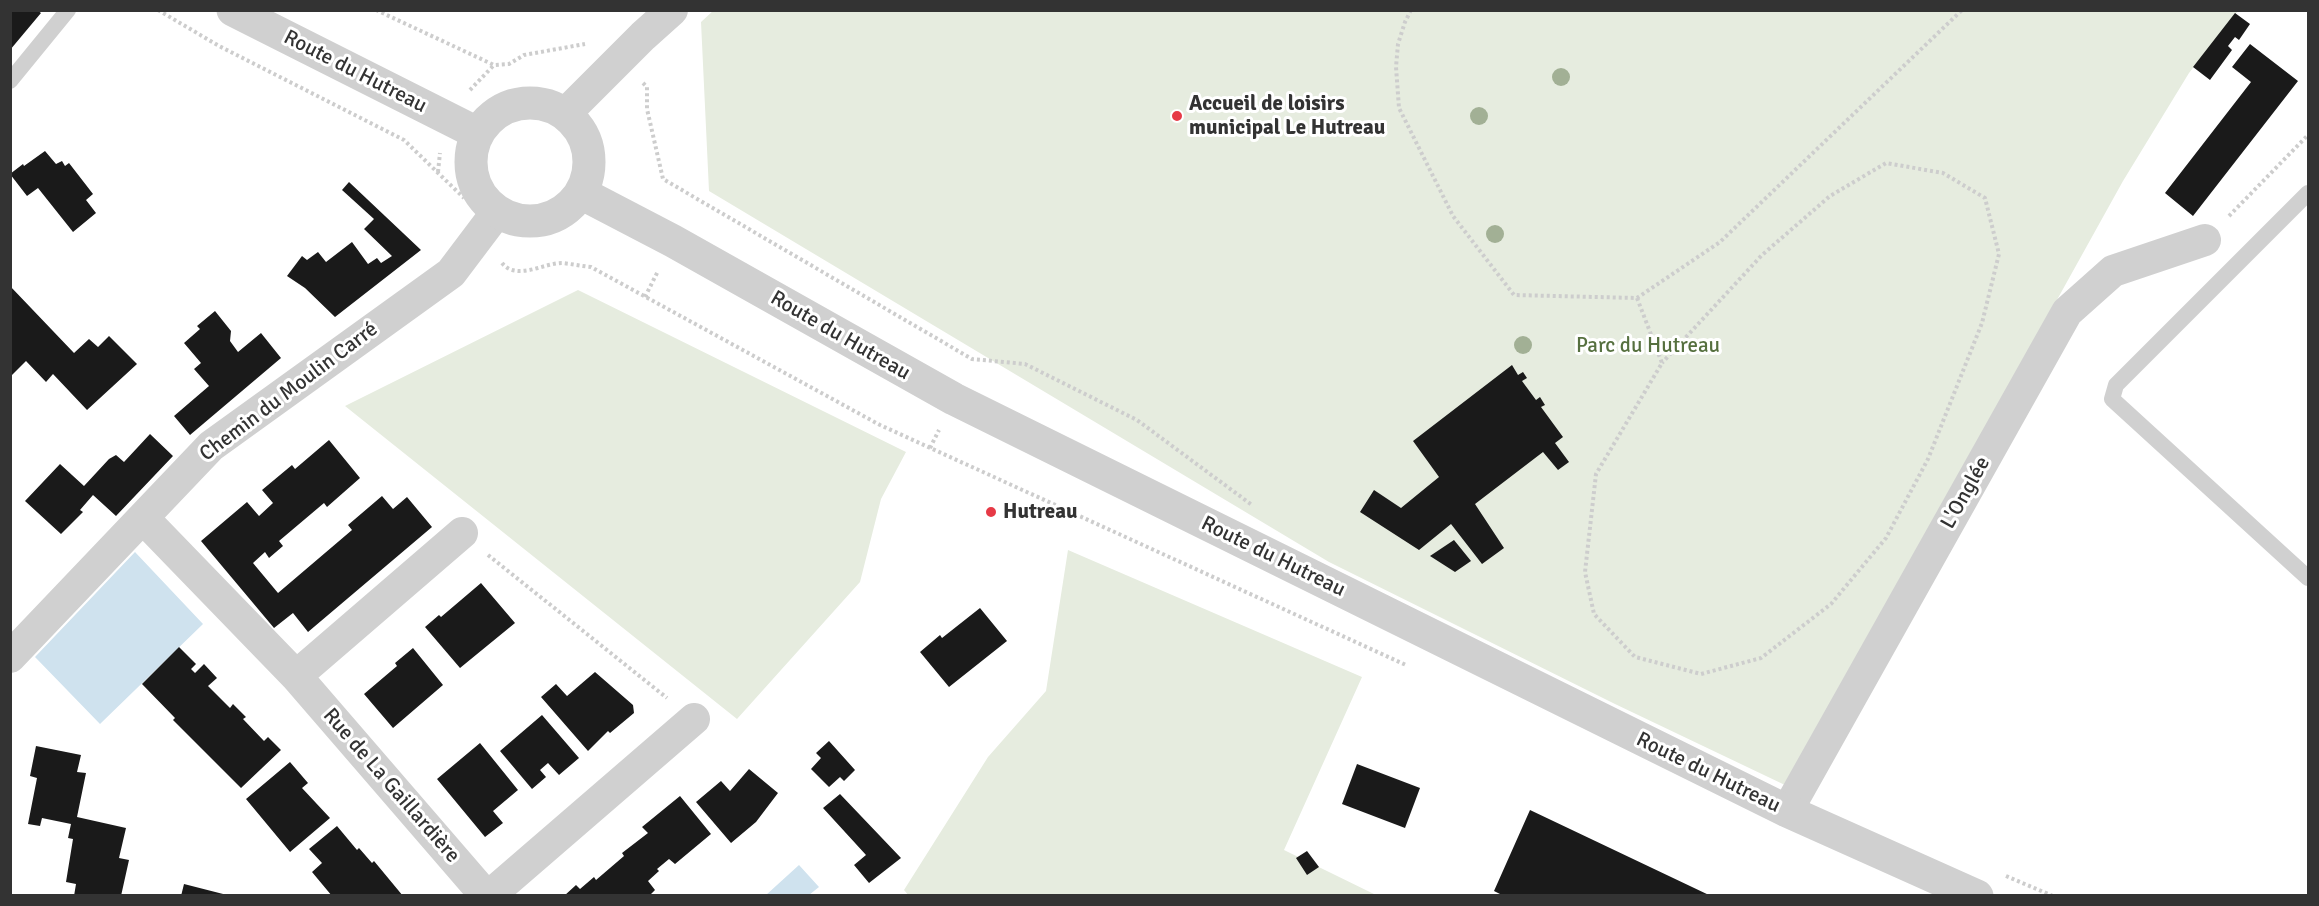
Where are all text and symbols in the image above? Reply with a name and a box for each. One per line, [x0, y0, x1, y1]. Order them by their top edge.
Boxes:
street label: Route du Hutreau [279, 25, 431, 119]
place label: Accueil de loisirs municipal Le Hutreau [1189, 91, 1385, 141]
marker: Accueil de loisirs municipal Le Hutreau [1170, 109, 1184, 123]
street label: Route du Hutreau [766, 286, 914, 386]
street label: Chemin du Moulin Carré [195, 317, 383, 467]
park label: Parc du Hutreau [1576, 333, 1720, 359]
street label: L'Onglée [1936, 453, 1996, 533]
place label: Hutreau [1003, 499, 1078, 525]
marker: Hutreau [984, 505, 998, 519]
street label: Route du Hutreau [1197, 511, 1349, 603]
street label: Rue de La Gaillardière [317, 704, 465, 868]
street label: Route du Hutreau [1632, 727, 1784, 819]

